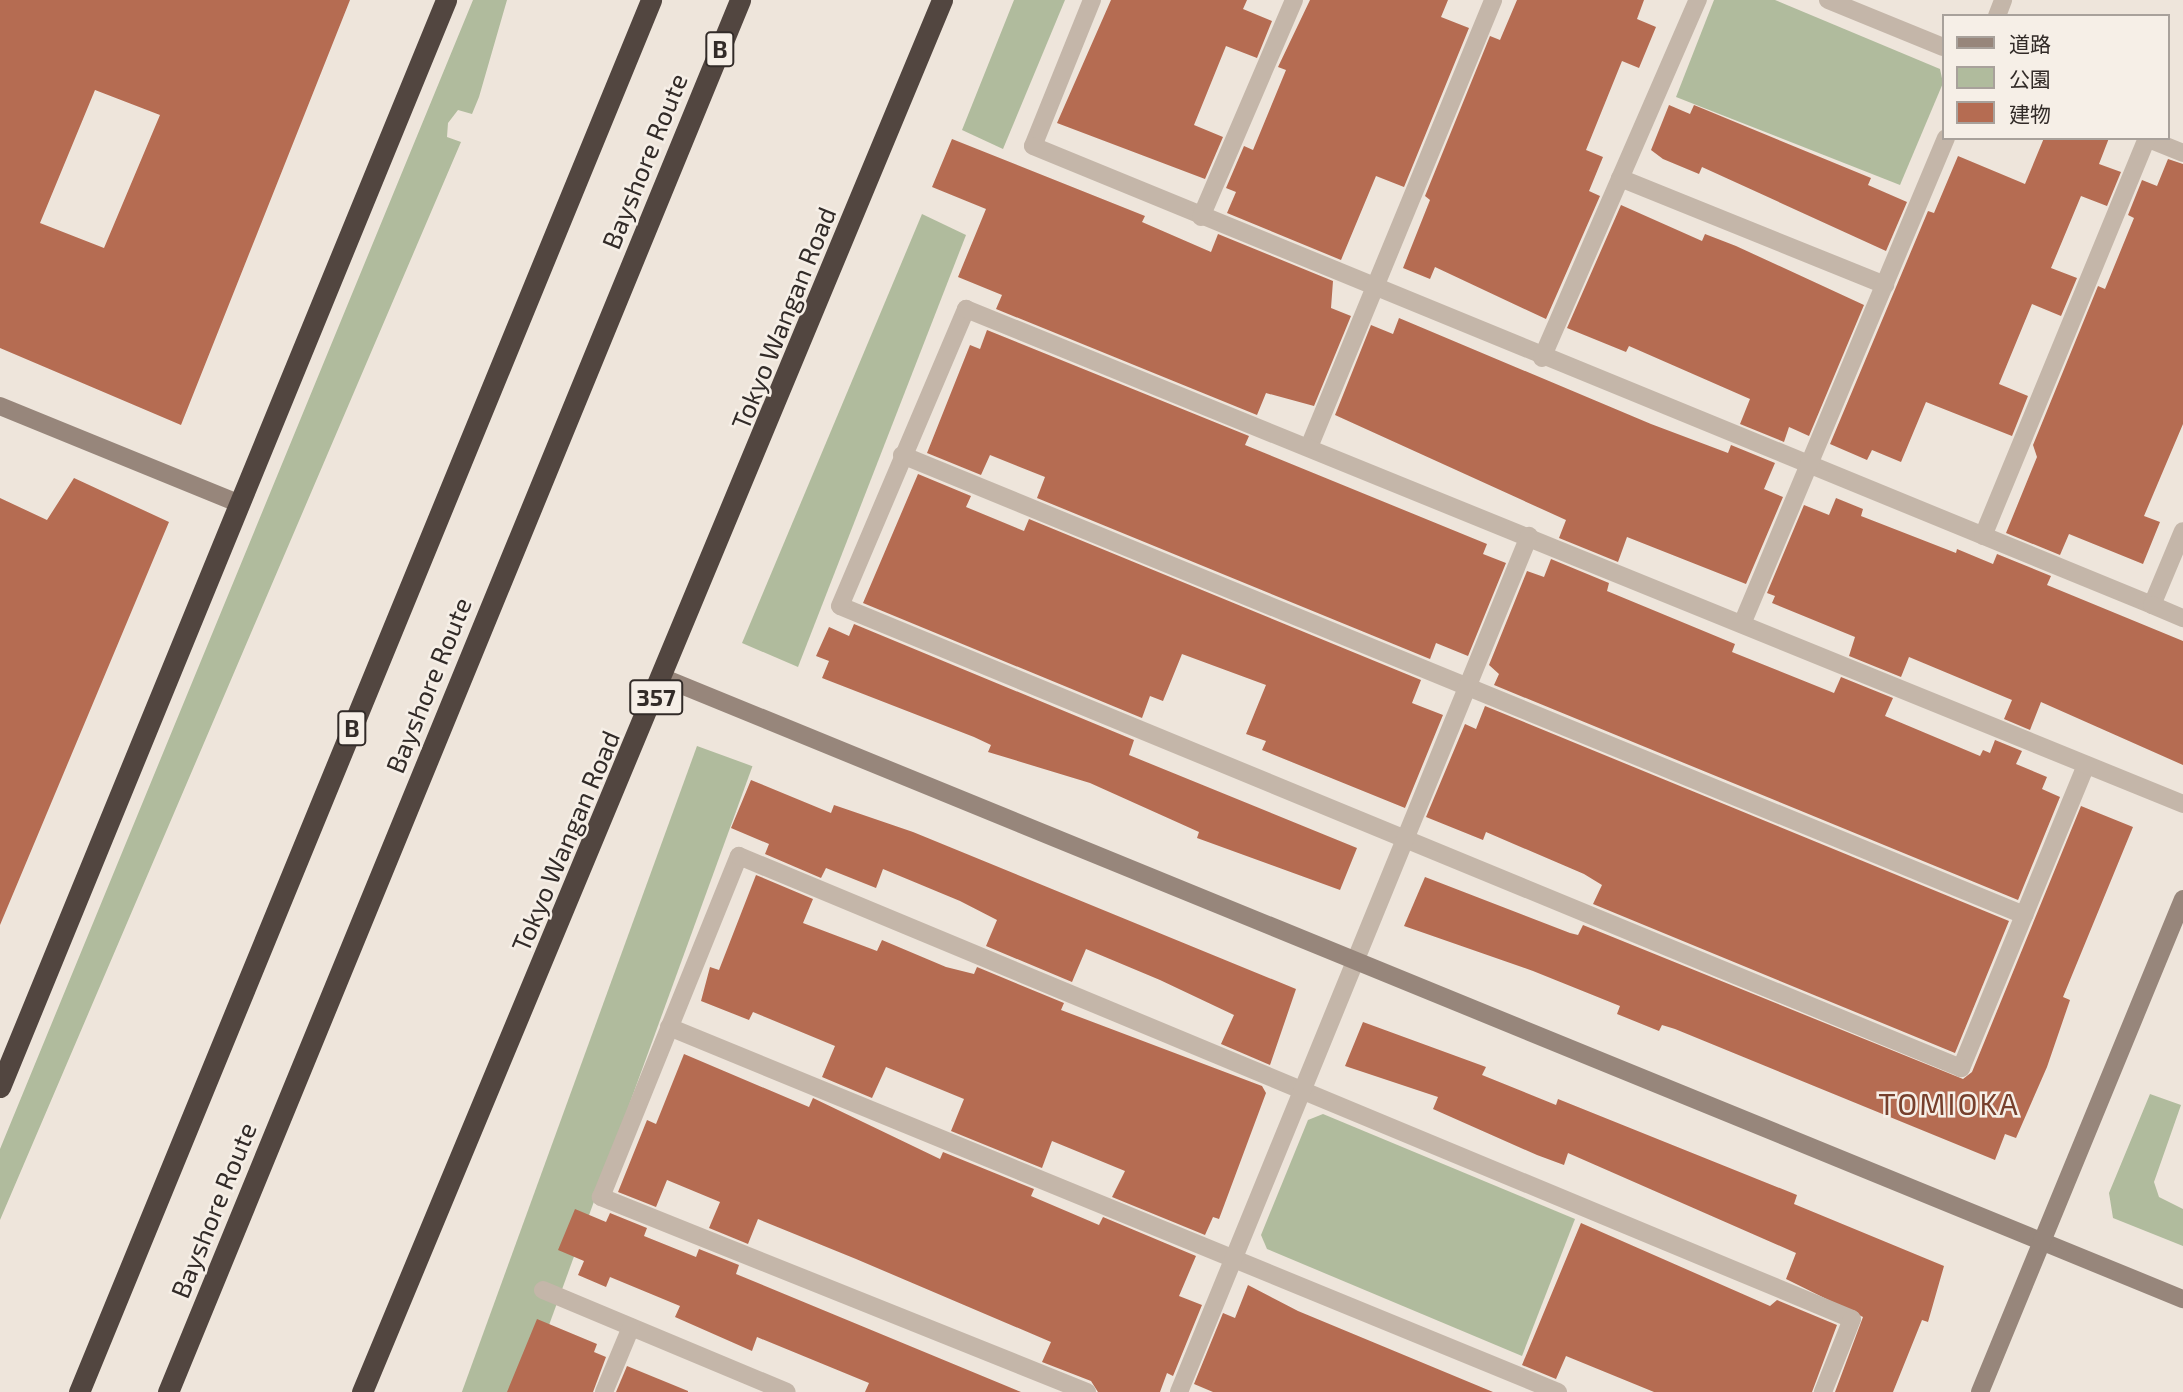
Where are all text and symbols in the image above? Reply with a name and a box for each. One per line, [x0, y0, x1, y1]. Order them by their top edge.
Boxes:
legend [1941, 14, 2169, 140]
road number: B [704, 28, 736, 70]
text: 道路 [2009, 31, 2051, 56]
text: 公園 [2009, 66, 2051, 91]
street label: Bayshore Route [595, 69, 693, 253]
text: 建物 [2009, 101, 2051, 126]
street label: Tokyo Wangan Road [724, 202, 842, 434]
street label: Bayshore Route [379, 593, 477, 777]
road number: 357 [628, 676, 684, 718]
road number: B [336, 708, 368, 748]
street label: Tokyo Wangan Road [504, 726, 626, 956]
district label: TOMIOKA [1879, 1085, 2019, 1121]
street label: Bayshore Route [164, 1118, 262, 1302]

